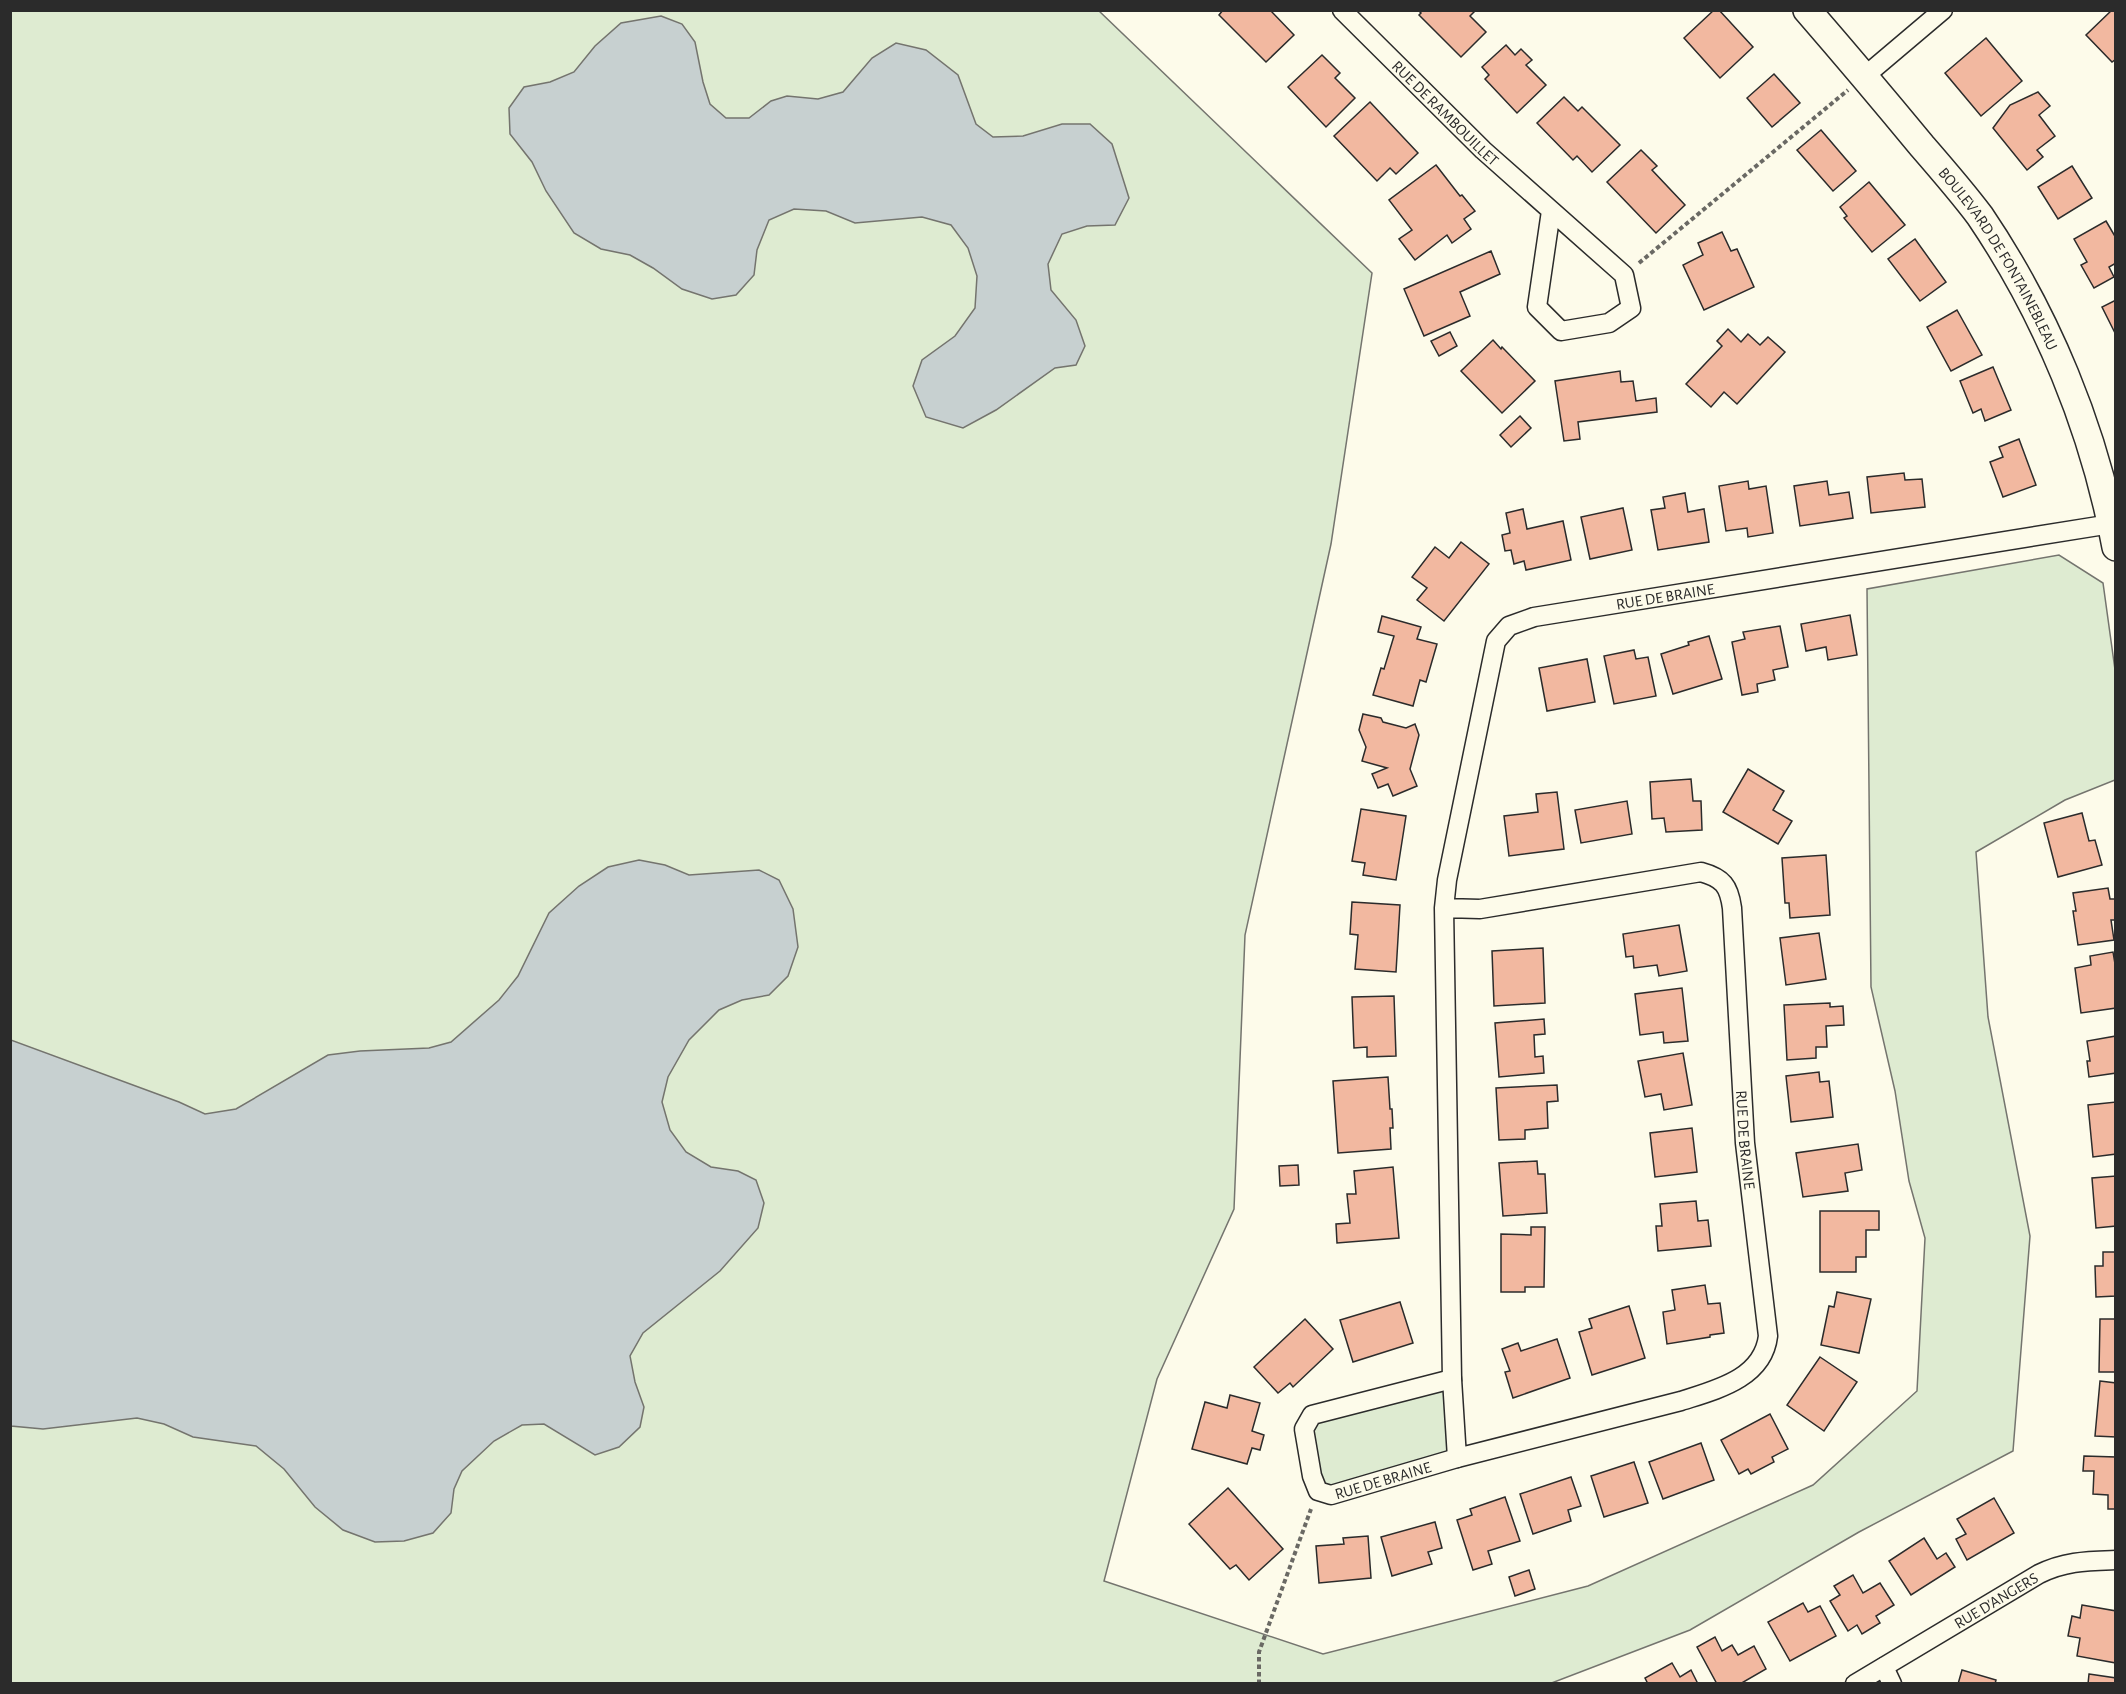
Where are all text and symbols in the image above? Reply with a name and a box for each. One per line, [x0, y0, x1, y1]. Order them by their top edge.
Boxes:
street label: RUE DE RAMBOUILLET [1389, 58, 1502, 169]
street label: BOULEVARD DE FONTAINEBLEAU [1935, 165, 2060, 353]
street label: RUE DE BRAINE [1615, 581, 1716, 613]
street label: RUE DE BRAINE [1733, 1090, 1757, 1191]
street label: RUE DE BRAINE [1333, 1459, 1433, 1502]
street label: RUE D'ANGERS [1952, 1570, 2041, 1632]

